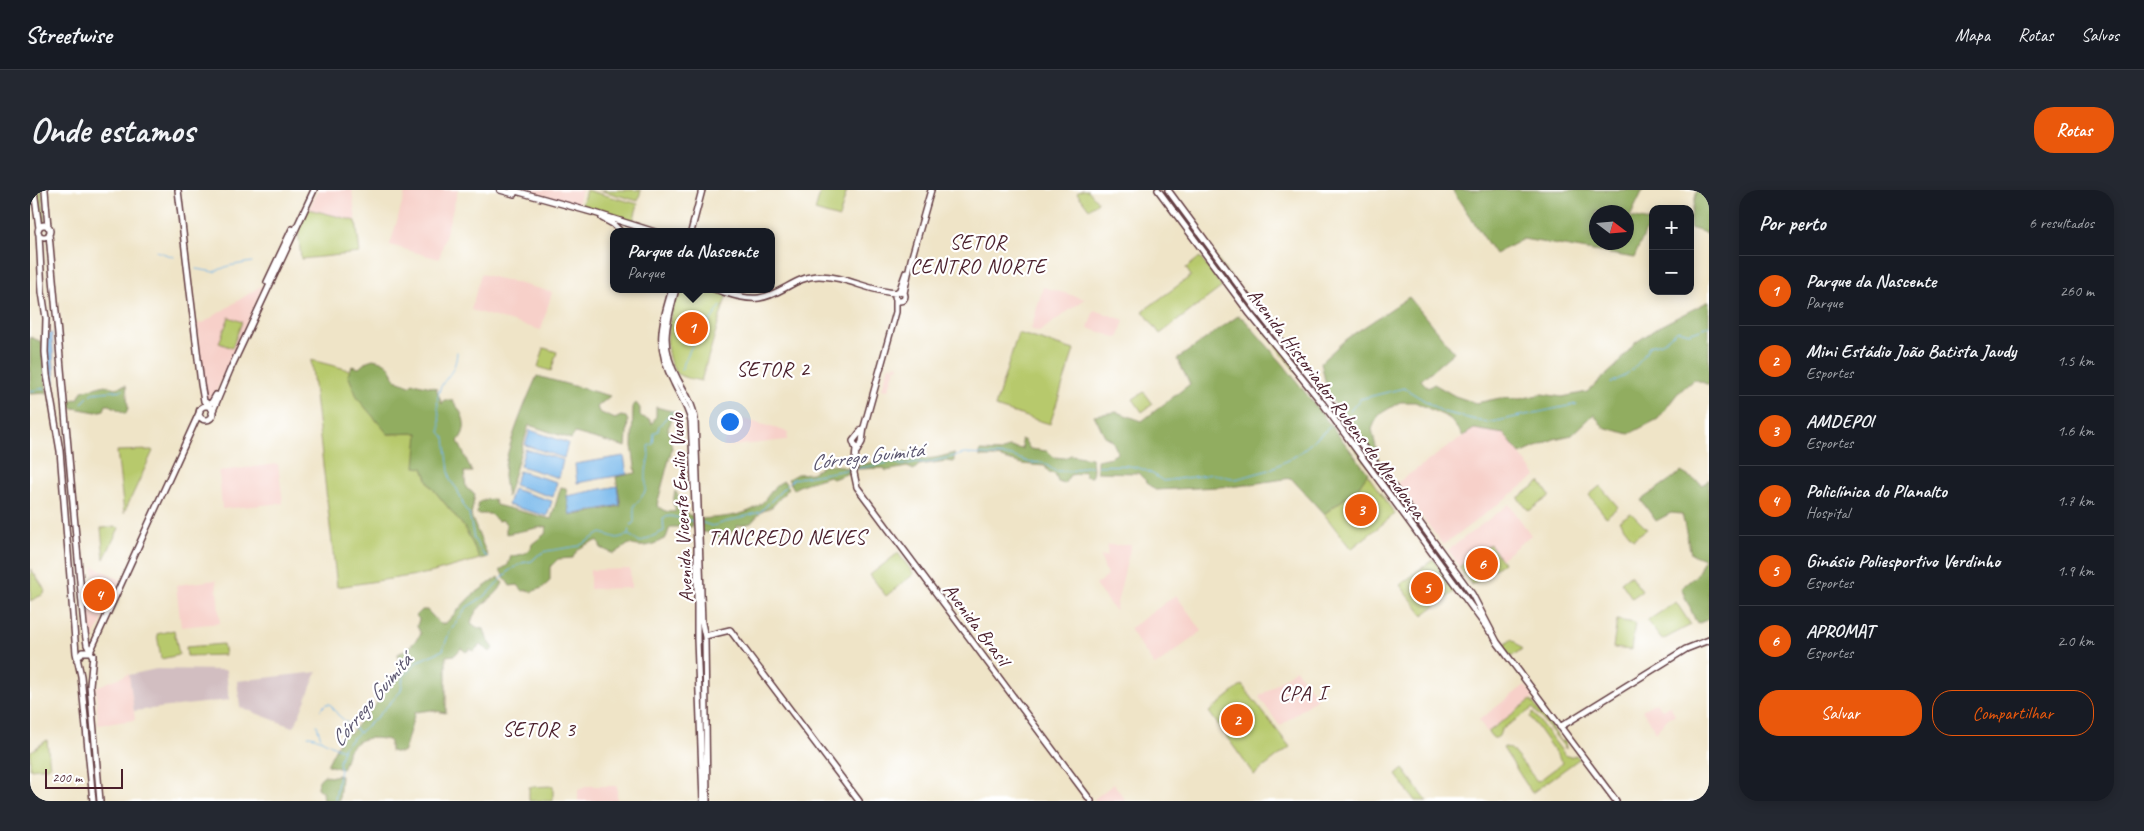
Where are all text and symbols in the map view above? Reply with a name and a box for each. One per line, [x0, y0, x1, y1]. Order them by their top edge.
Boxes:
text: Streetwise [25, 20, 111, 50]
text: Mapa [1955, 24, 1990, 46]
text: Rotas [2018, 24, 2053, 46]
text: Salvos [2081, 24, 2119, 46]
button: Rotas [2034, 107, 2114, 153]
text: Onde estamos [30, 108, 195, 153]
north arrow [1589, 205, 1634, 250]
map controls [1649, 205, 1694, 295]
button: + [1649, 205, 1694, 250]
text: Por perto [1759, 210, 1826, 236]
text: 6 resultados [2029, 213, 2094, 233]
popup [610, 228, 775, 293]
district label: SETOR CENTRO NORTE [910, 229, 1048, 279]
text: Parque da Nascente [627, 239, 758, 263]
button: − [1649, 250, 1694, 295]
text: Parque [627, 263, 664, 283]
text: Parque da Nascente [1806, 269, 1936, 293]
text: 1 [1771, 281, 1779, 301]
text: 260 m [2060, 281, 2094, 301]
street label: Avenida Historiador Rubens de Mendonça [1242, 283, 1432, 524]
text: Parque [1806, 293, 1843, 313]
pin: 1 [676, 309, 708, 347]
text: Mini Estádio João Batista Jaudy [1806, 339, 2016, 363]
text: 2 [1771, 351, 1779, 371]
text: 1.5 km [2057, 351, 2094, 371]
district label: SETOR 2 [736, 356, 810, 382]
text: Esportes [1806, 363, 1853, 383]
your location [717, 409, 743, 435]
text: AMDEPOl [1806, 409, 1873, 433]
street label: Avenida Vicente Emilio Vuolo [664, 412, 699, 603]
text: 3 [1771, 421, 1779, 441]
text: 1.6 km [2057, 421, 2094, 441]
text: Esportes [1806, 433, 1853, 453]
water label: Córrego Guimitá [809, 436, 929, 476]
text: Policlínica do Planalto [1806, 479, 1947, 503]
pin: 3 [1345, 491, 1377, 529]
text: 4 [1771, 491, 1779, 511]
text: 1.7 km [2057, 491, 2094, 511]
text: Hospital [1806, 503, 1850, 523]
district label: TANCREDO NEVES [708, 524, 869, 550]
pin: 6 [1466, 545, 1498, 583]
text: Ginásio Poliesportivo Verdinho [1806, 549, 2000, 573]
text: 5 [1772, 561, 1778, 581]
text: 1.9 km [2057, 561, 2094, 581]
pin: 5 [1411, 569, 1443, 607]
text: Esportes [1806, 573, 1853, 593]
pin: 4 [83, 576, 115, 614]
street label: Avenida Brasil [937, 578, 1018, 673]
text: APROMAT [1806, 619, 1874, 643]
text: 6 [1771, 631, 1779, 651]
text: 2.0 km [2057, 631, 2094, 651]
text: Esportes [1806, 643, 1853, 663]
water label: Córrego Guimitá [325, 645, 420, 752]
district label: CPA I [1279, 680, 1330, 706]
button: Salvar [1759, 690, 1922, 736]
button: Compartilhar [1932, 690, 2094, 736]
pin: 2 [1221, 701, 1253, 739]
district label: SETOR 3 [502, 716, 576, 742]
scale bar [45, 766, 122, 789]
text: 200 m [52, 769, 82, 786]

